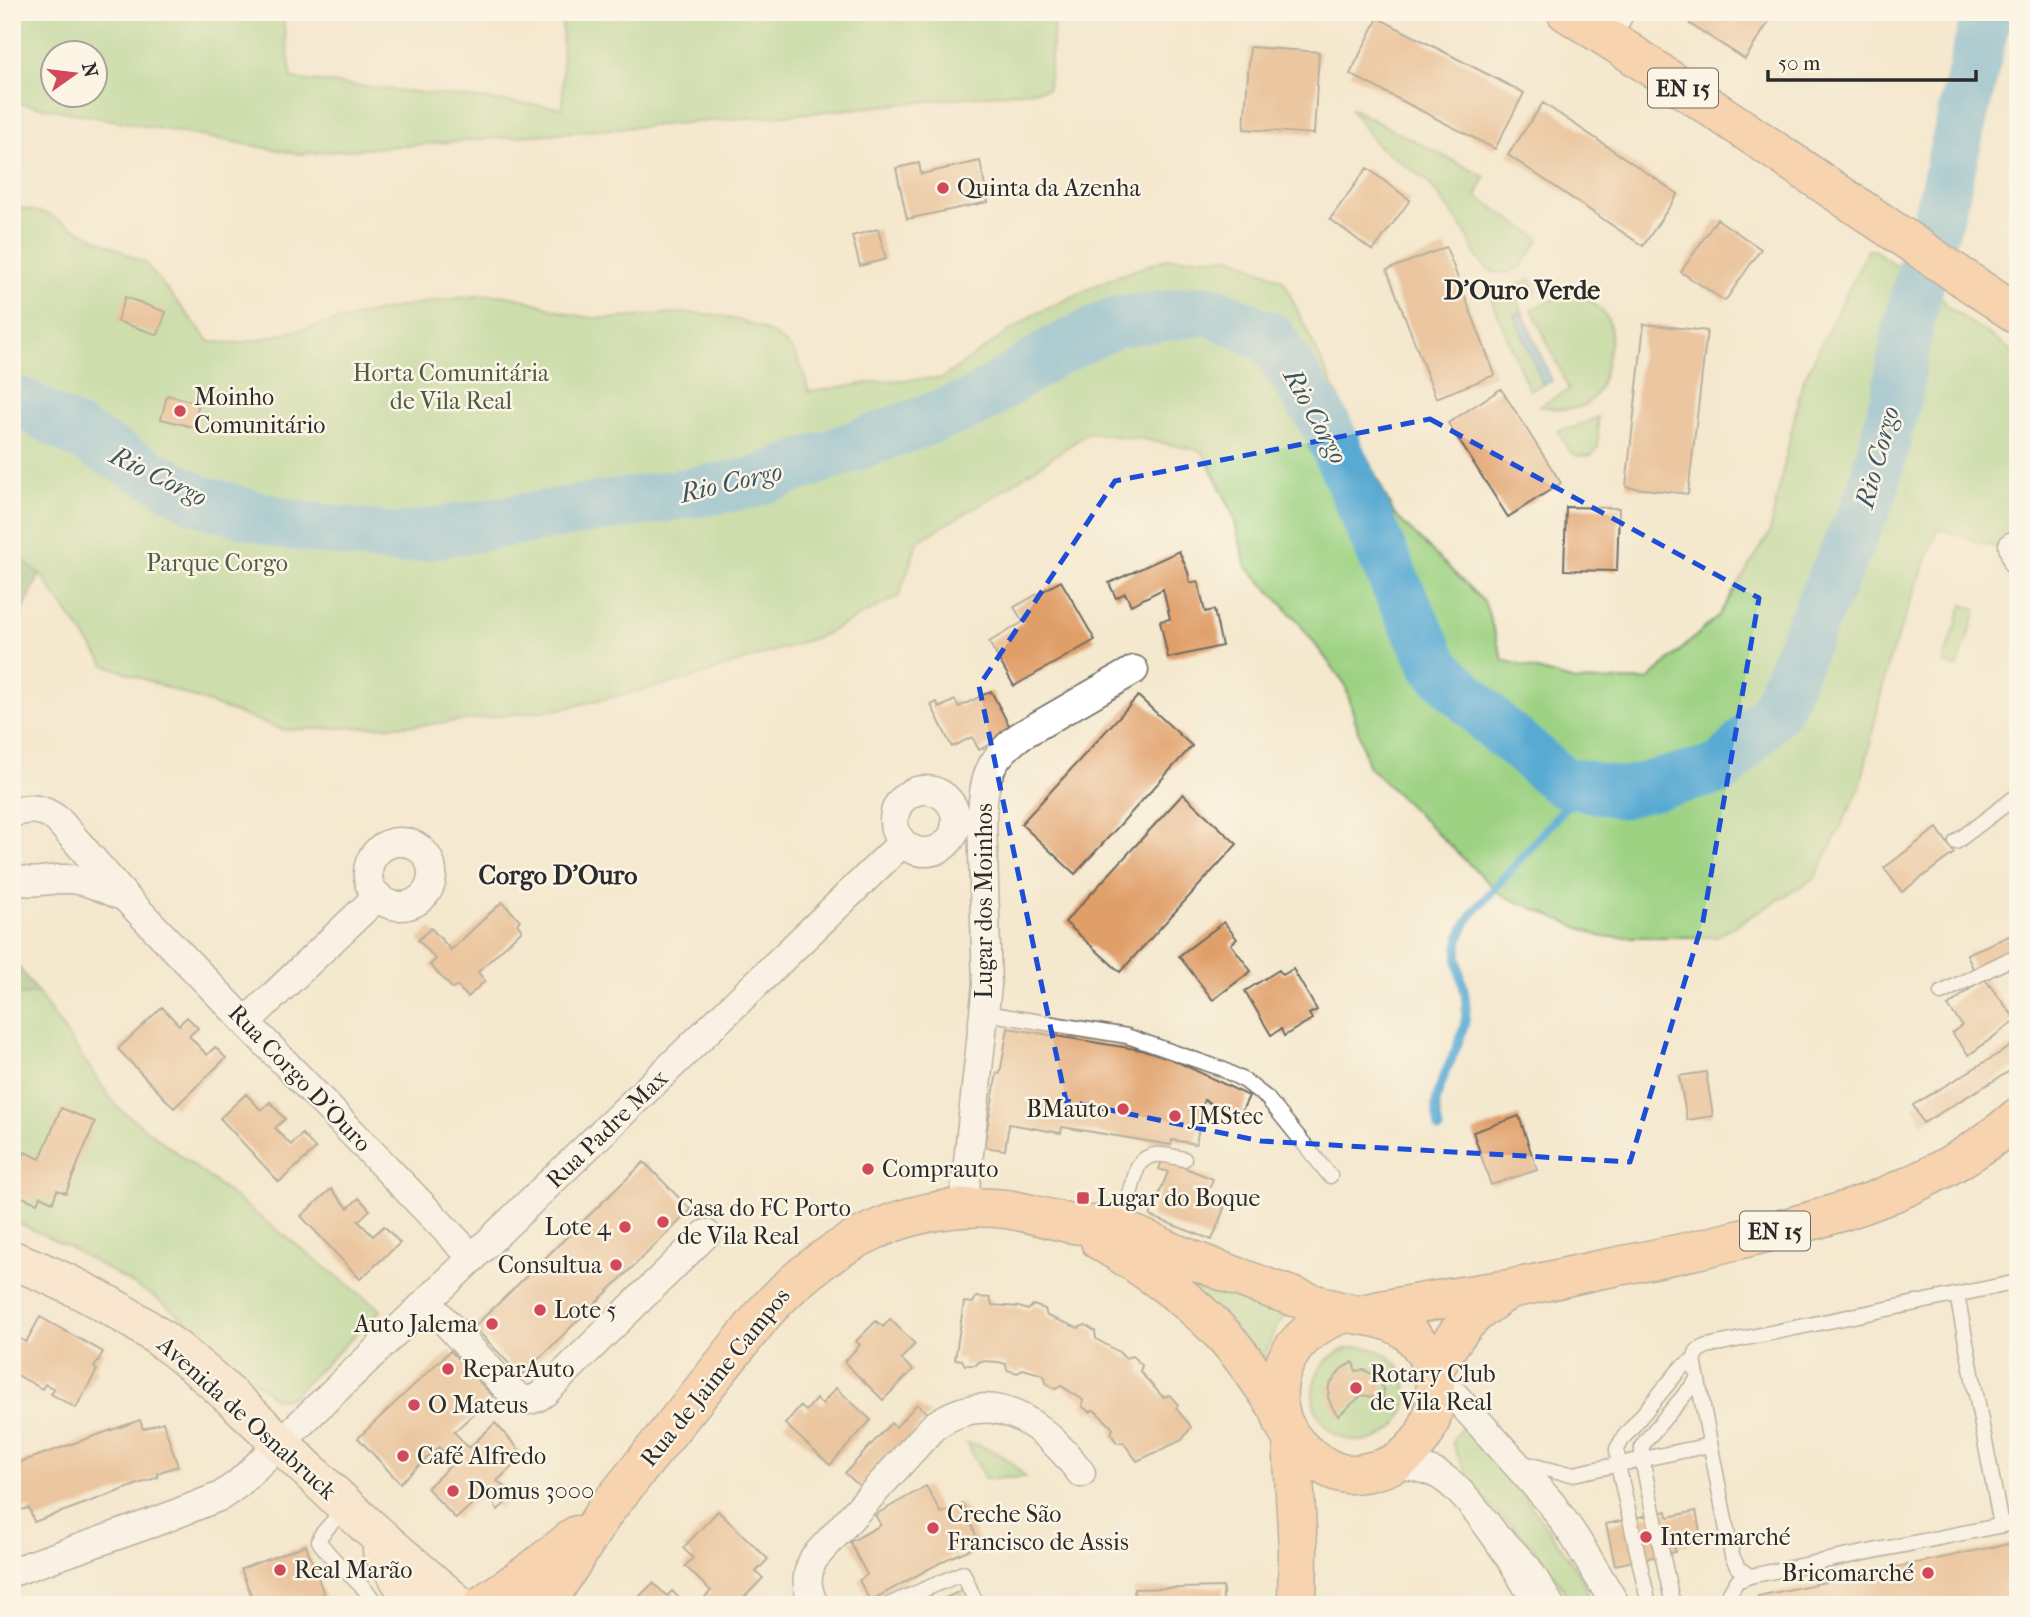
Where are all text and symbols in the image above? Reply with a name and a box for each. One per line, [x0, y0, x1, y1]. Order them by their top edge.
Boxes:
north arrow [38, 38, 108, 108]
scale bar [1768, 38, 1976, 82]
text: 50 m [1778, 51, 1821, 75]
text: N [77, 60, 102, 80]
road number: EN 15 [1648, 68, 1718, 108]
place label: Quinta da Azenha [957, 174, 1142, 202]
marker: Quinta da Azenha [935, 180, 951, 196]
district label: D'Ouro Verde [1444, 275, 1600, 306]
park label: Horta Comunitária de Vila Real [353, 359, 550, 415]
water label: Rio Corgo [1276, 362, 1354, 469]
place label: Moinho Comunitário [194, 383, 325, 439]
marker: Moinho Comunitário [172, 403, 188, 419]
water label: Rio Corgo [1849, 403, 1906, 513]
water label: Rio Corgo [103, 439, 212, 513]
water label: Rio Corgo [675, 456, 785, 510]
park label: Parque Corgo [146, 549, 288, 577]
street label: Lugar dos Moinhos [970, 803, 998, 999]
district label: Corgo D'Ouro [479, 860, 637, 891]
street label: Rua Corgo D'Ouro [223, 999, 377, 1157]
street label: Rua Padre Max [540, 1064, 674, 1194]
place label: BMauto [1026, 1095, 1109, 1123]
marker: BMauto [1115, 1101, 1131, 1117]
place label: JMStec [1187, 1102, 1263, 1130]
marker: JMStec [1167, 1108, 1183, 1124]
place label: Comprauto [882, 1155, 999, 1183]
marker: Comprauto [860, 1161, 876, 1177]
place label: Lugar do Boque [1097, 1184, 1260, 1212]
marker: Lugar do Boque [1075, 1190, 1091, 1206]
place label: Casa do FC Porto de Vila Real [677, 1194, 851, 1250]
road number: EN 15 [1740, 1212, 1810, 1250]
place label: Lote 4 [545, 1213, 612, 1241]
marker: Casa do FC Porto de Vila Real [655, 1214, 671, 1230]
marker: Lote 4 [617, 1219, 633, 1235]
place label: Consultua [498, 1251, 603, 1279]
marker: Consultua [608, 1257, 624, 1273]
street label: Rua de Jaime Campos [634, 1282, 796, 1472]
place label: Lote 5 [554, 1296, 617, 1324]
marker: Lote 5 [532, 1302, 548, 1318]
place label: Auto Jalema [353, 1310, 479, 1338]
marker: Auto Jalema [484, 1316, 500, 1332]
street label: Avenida de Osnabruck [151, 1330, 343, 1506]
place label: ReparAuto [462, 1355, 575, 1383]
place label: Rotary Club de Vila Real [1370, 1360, 1496, 1416]
marker: ReparAuto [440, 1361, 456, 1377]
marker: Rotary Club de Vila Real [1348, 1380, 1364, 1396]
place label: O Mateus [428, 1391, 528, 1419]
marker: O Mateus [406, 1397, 422, 1413]
place label: Café Alfredo [417, 1442, 546, 1470]
marker: Café Alfredo [395, 1448, 411, 1464]
place label: Domus 3000 [467, 1477, 594, 1505]
marker: Domus 3000 [445, 1483, 461, 1499]
place label: Creche São Francisco de Assis [947, 1500, 1129, 1556]
marker: Creche São Francisco de Assis [925, 1520, 941, 1536]
place label: Intermarché [1660, 1523, 1791, 1551]
marker: Intermarché [1638, 1529, 1654, 1545]
place label: Real Marão [294, 1556, 412, 1584]
place label: Bricomarché [1782, 1559, 1914, 1587]
marker: Real Marão [272, 1562, 288, 1578]
marker: Bricomarché [1920, 1565, 1936, 1581]

